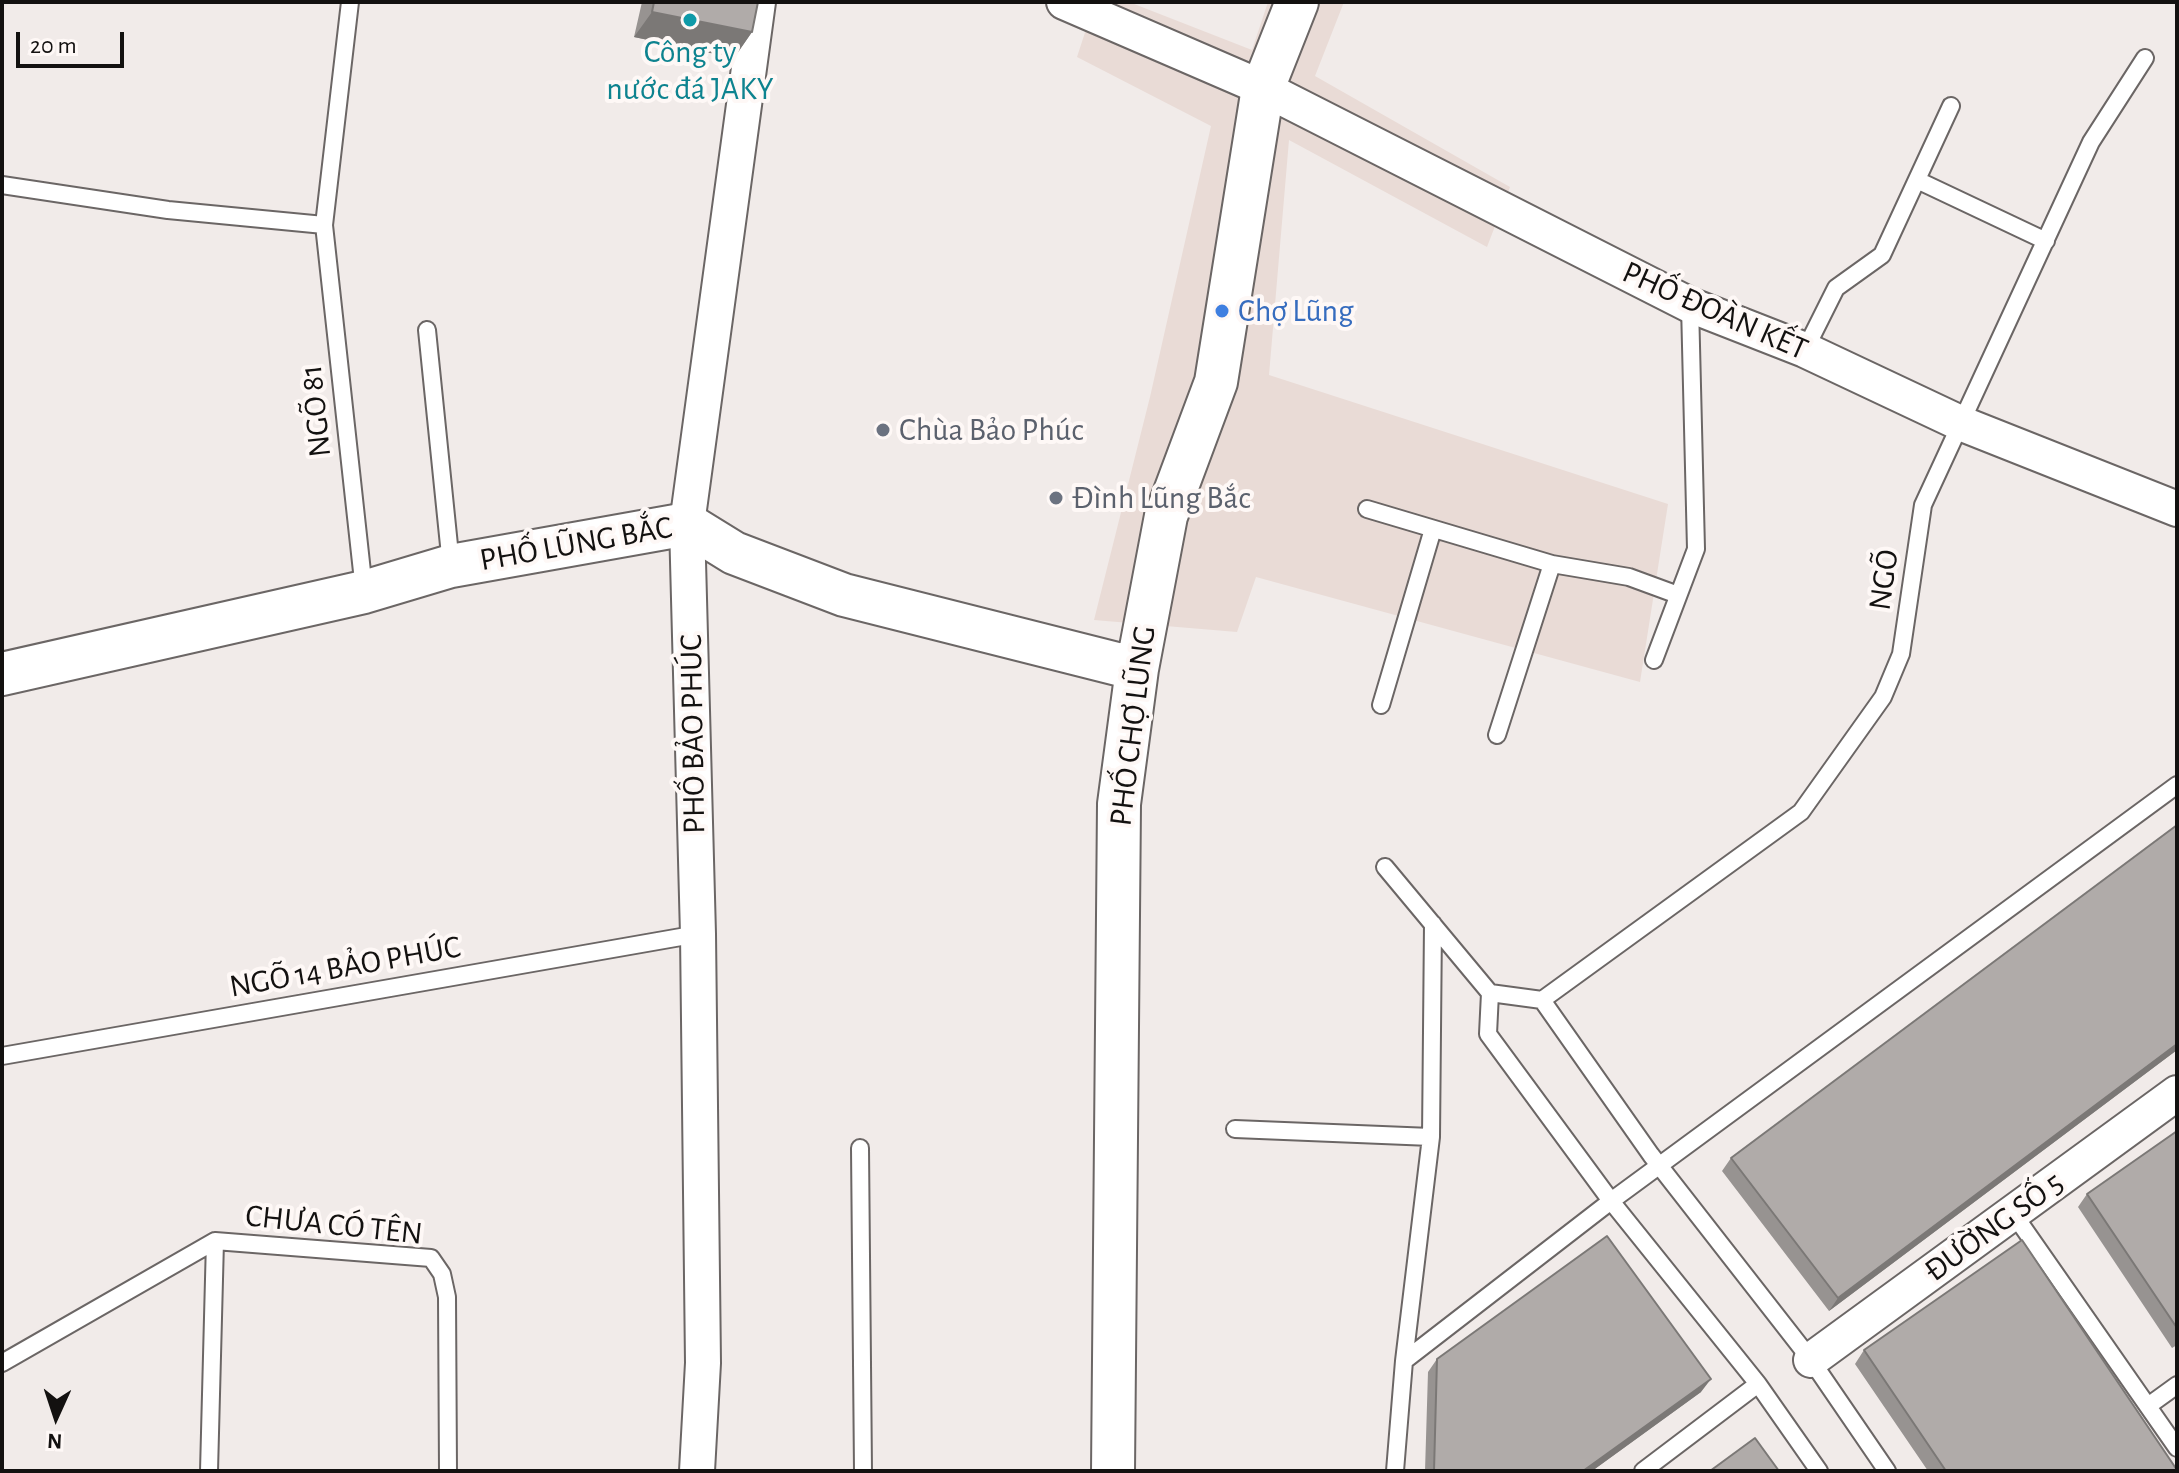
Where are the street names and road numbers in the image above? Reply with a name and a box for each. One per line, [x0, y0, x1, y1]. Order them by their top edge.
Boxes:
street label: PHỐ ĐOÀN KẾT [1616, 253, 1814, 369]
street label: NGÕ 81 [292, 363, 340, 459]
street label: PHỐ LŨNG BẮC [477, 508, 675, 580]
street label: NGÕ [1861, 547, 1907, 613]
street label: PHỐ CHỢ LŨNG [1102, 624, 1164, 828]
street label: PHỐ BẢO PHÚC [672, 634, 714, 834]
street label: NGÕ 14 BẢO PHÚC [227, 928, 463, 1006]
street label: ĐƯỜNG SỐ 5 [1917, 1164, 2071, 1290]
street label: CHƯA CÓ TÊN [244, 1197, 424, 1253]

